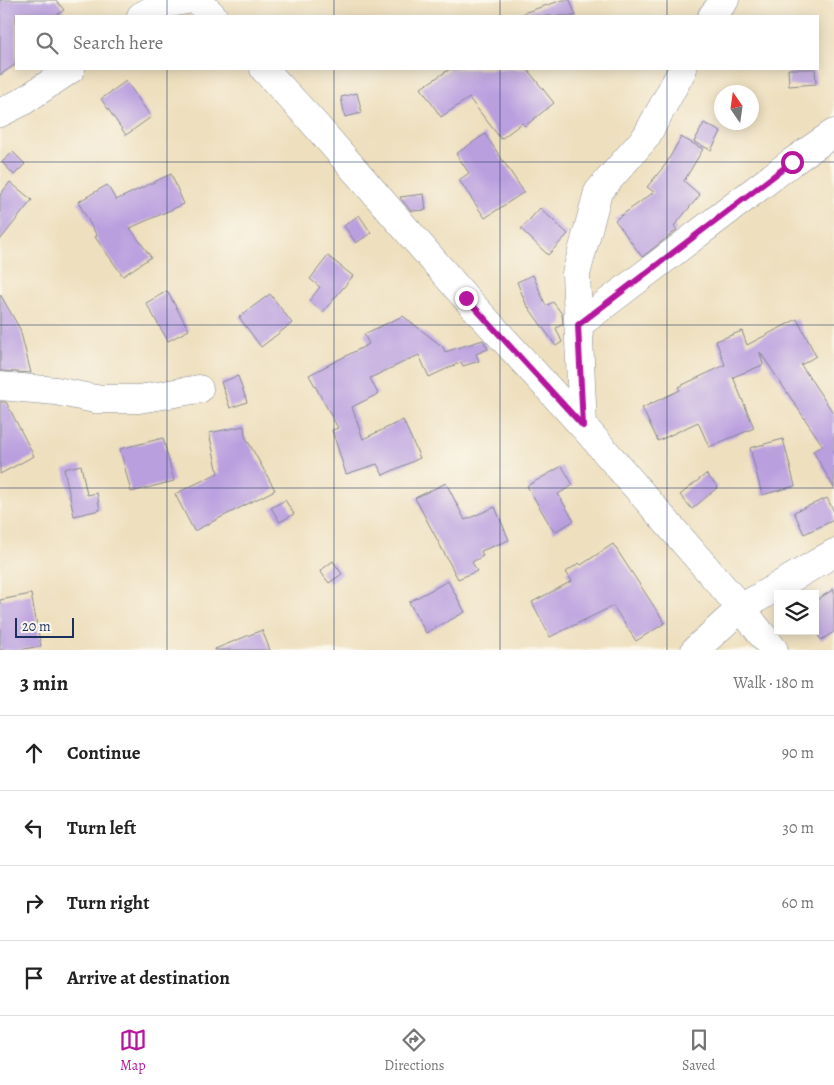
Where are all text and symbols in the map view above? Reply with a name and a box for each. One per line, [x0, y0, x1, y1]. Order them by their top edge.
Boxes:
search box [15, 15, 819, 70]
icon: search [33, 29, 61, 57]
text: Search here [73, 30, 163, 56]
north arrow [714, 85, 759, 130]
route start [781, 151, 804, 174]
route end [455, 287, 478, 310]
map controls [774, 590, 819, 635]
button: layers [774, 590, 819, 635]
scale bar [15, 615, 74, 638]
text: 20 m [22, 617, 51, 636]
text: 3 min [20, 669, 68, 697]
text: Walk · 180 m [733, 672, 814, 694]
icon: ahead [20, 739, 48, 767]
text: Continue [67, 740, 141, 766]
text: 90 m [782, 742, 814, 764]
icon: left [20, 814, 48, 842]
text: Turn left [67, 815, 136, 841]
text: 30 m [782, 817, 814, 839]
icon: right [20, 889, 48, 917]
text: Turn right [67, 890, 149, 916]
text: 60 m [782, 892, 814, 914]
icon: arrive [20, 964, 48, 992]
text: Arrive at destination [67, 965, 230, 991]
tab: Map [119, 1026, 147, 1075]
tab: Directions [384, 1026, 444, 1075]
tab: Saved [682, 1026, 715, 1075]

